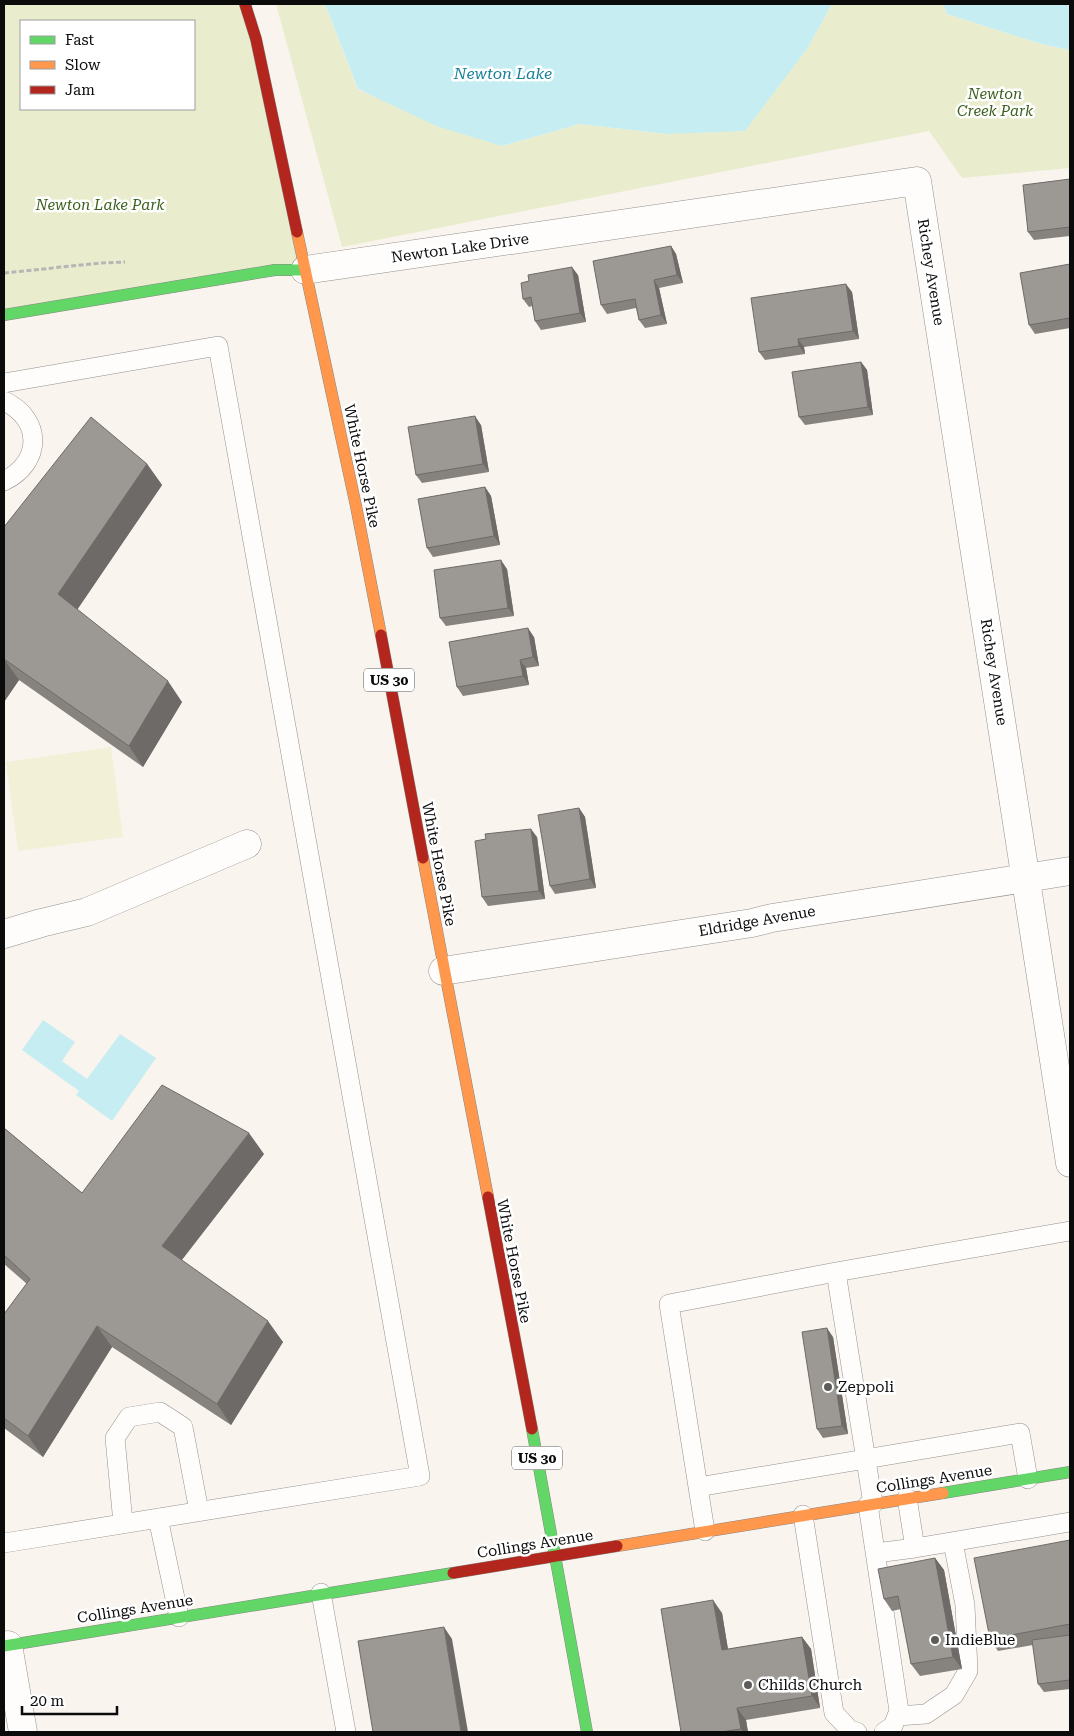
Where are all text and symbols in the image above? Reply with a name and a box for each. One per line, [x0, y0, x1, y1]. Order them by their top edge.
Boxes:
legend [20, 20, 195, 110]
text: Fast [65, 31, 95, 49]
text: Slow [65, 56, 101, 74]
water label: Newton Lake [453, 64, 552, 83]
text: Jam [65, 81, 95, 99]
park label: Newton Creek Park [957, 85, 1034, 120]
park label: Newton Lake Park [35, 196, 165, 214]
street label: Richey Avenue [914, 217, 948, 327]
street label: Newton Lake Drive [390, 229, 530, 267]
street label: White Horse Pike [340, 403, 384, 529]
street label: Richey Avenue [977, 617, 1011, 727]
road number: US 30 [364, 668, 414, 692]
street label: White Horse Pike [418, 800, 460, 928]
street label: Eldridge Avenue [697, 902, 817, 940]
street label: White Horse Pike [493, 1197, 535, 1325]
place label: Zeppoli [838, 1378, 894, 1396]
marker: Zeppoli [822, 1381, 834, 1393]
road number: US 30 [512, 1446, 562, 1470]
street label: Collings Avenue [875, 1461, 993, 1497]
street label: Collings Avenue [476, 1526, 594, 1562]
street label: Collings Avenue [76, 1591, 194, 1627]
place label: IndieBlue [945, 1631, 1015, 1649]
marker: IndieBlue [929, 1634, 941, 1646]
place label: Childs Church [758, 1676, 862, 1694]
marker: Childs Church [742, 1679, 754, 1691]
scale bar [22, 1684, 118, 1716]
text: 20 m [30, 1692, 65, 1710]

